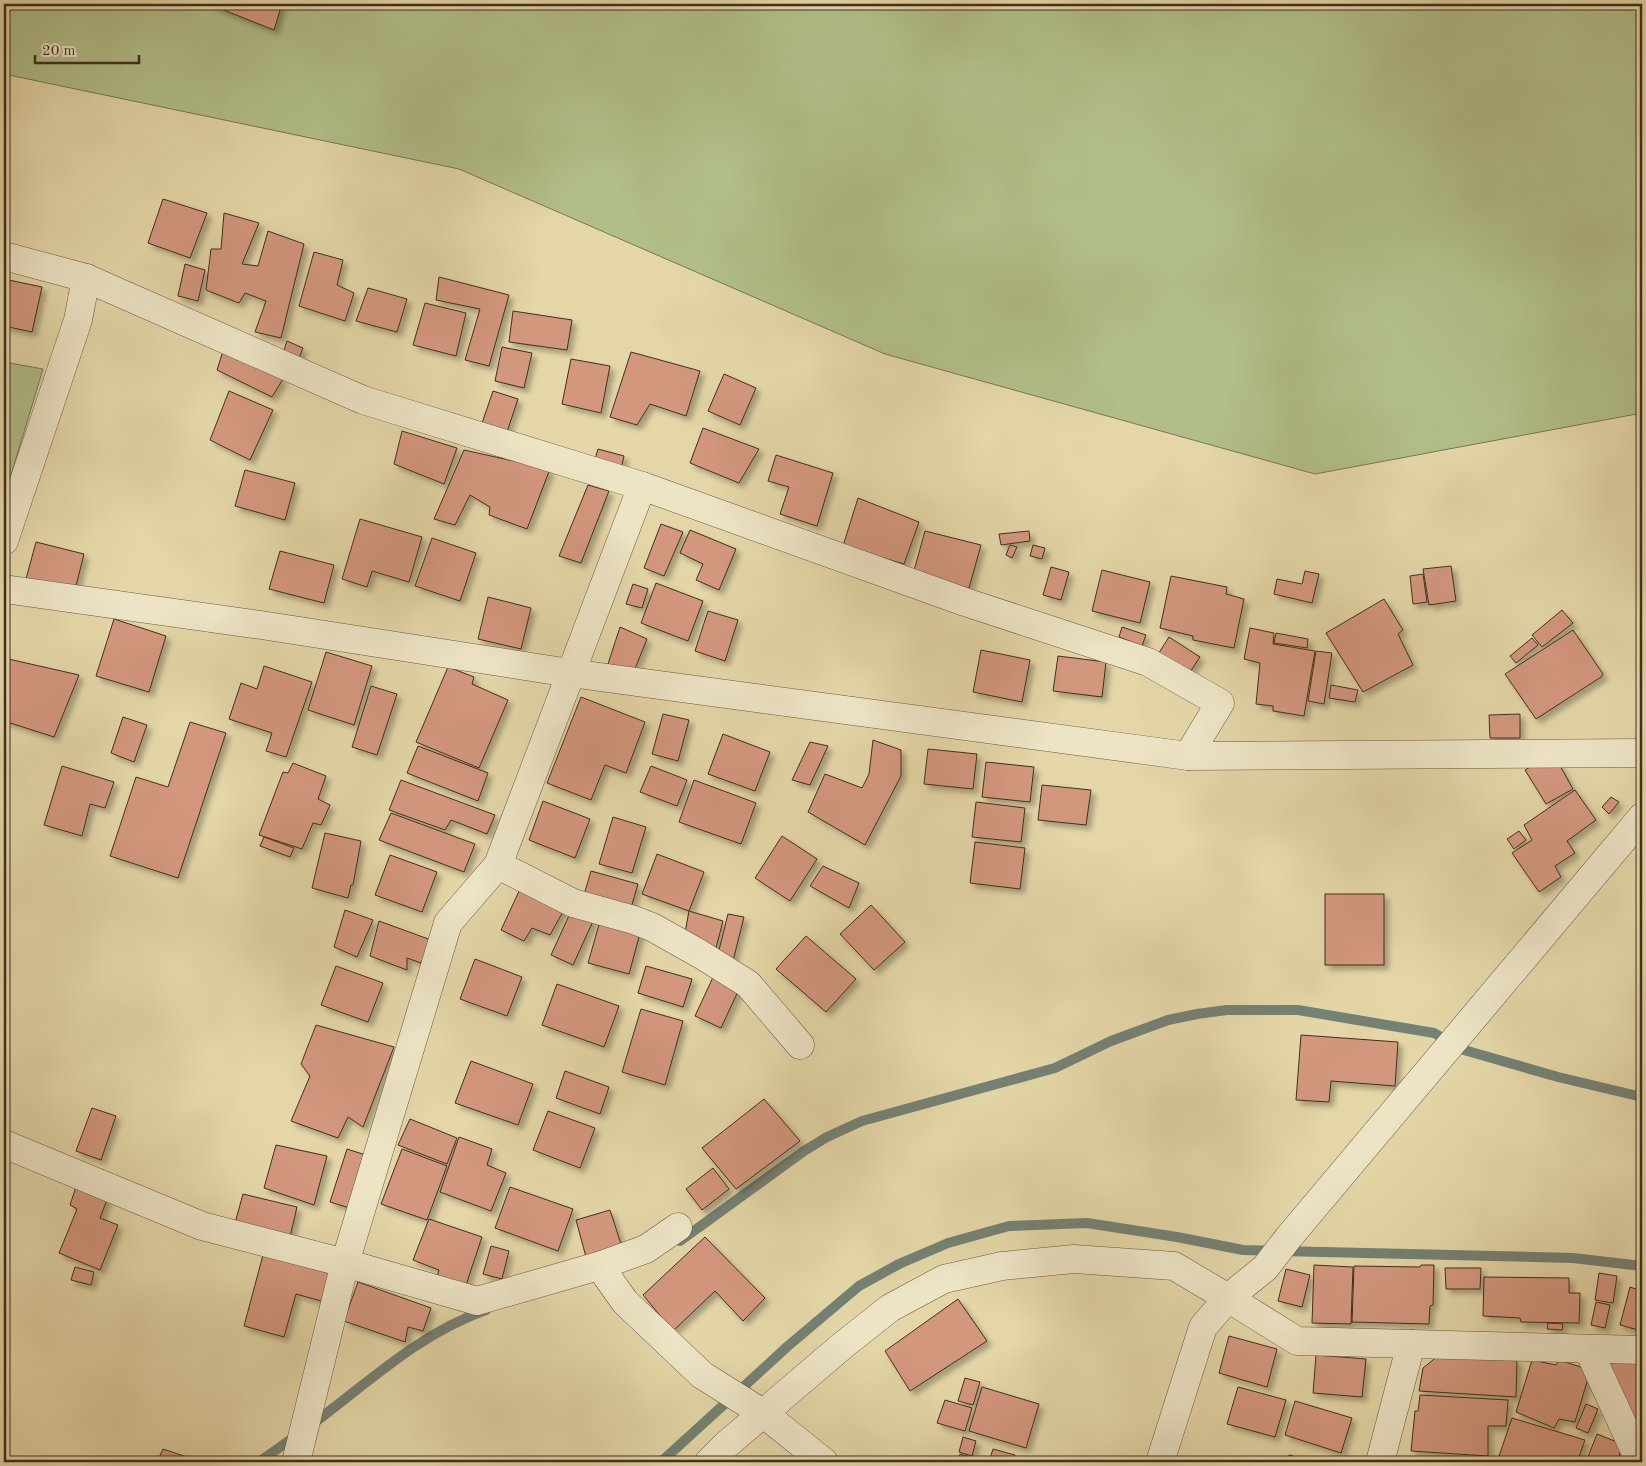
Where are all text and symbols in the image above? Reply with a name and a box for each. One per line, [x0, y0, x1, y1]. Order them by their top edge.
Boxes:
scale bar [35, 32, 139, 64]
text: 20 m [42, 44, 76, 59]

